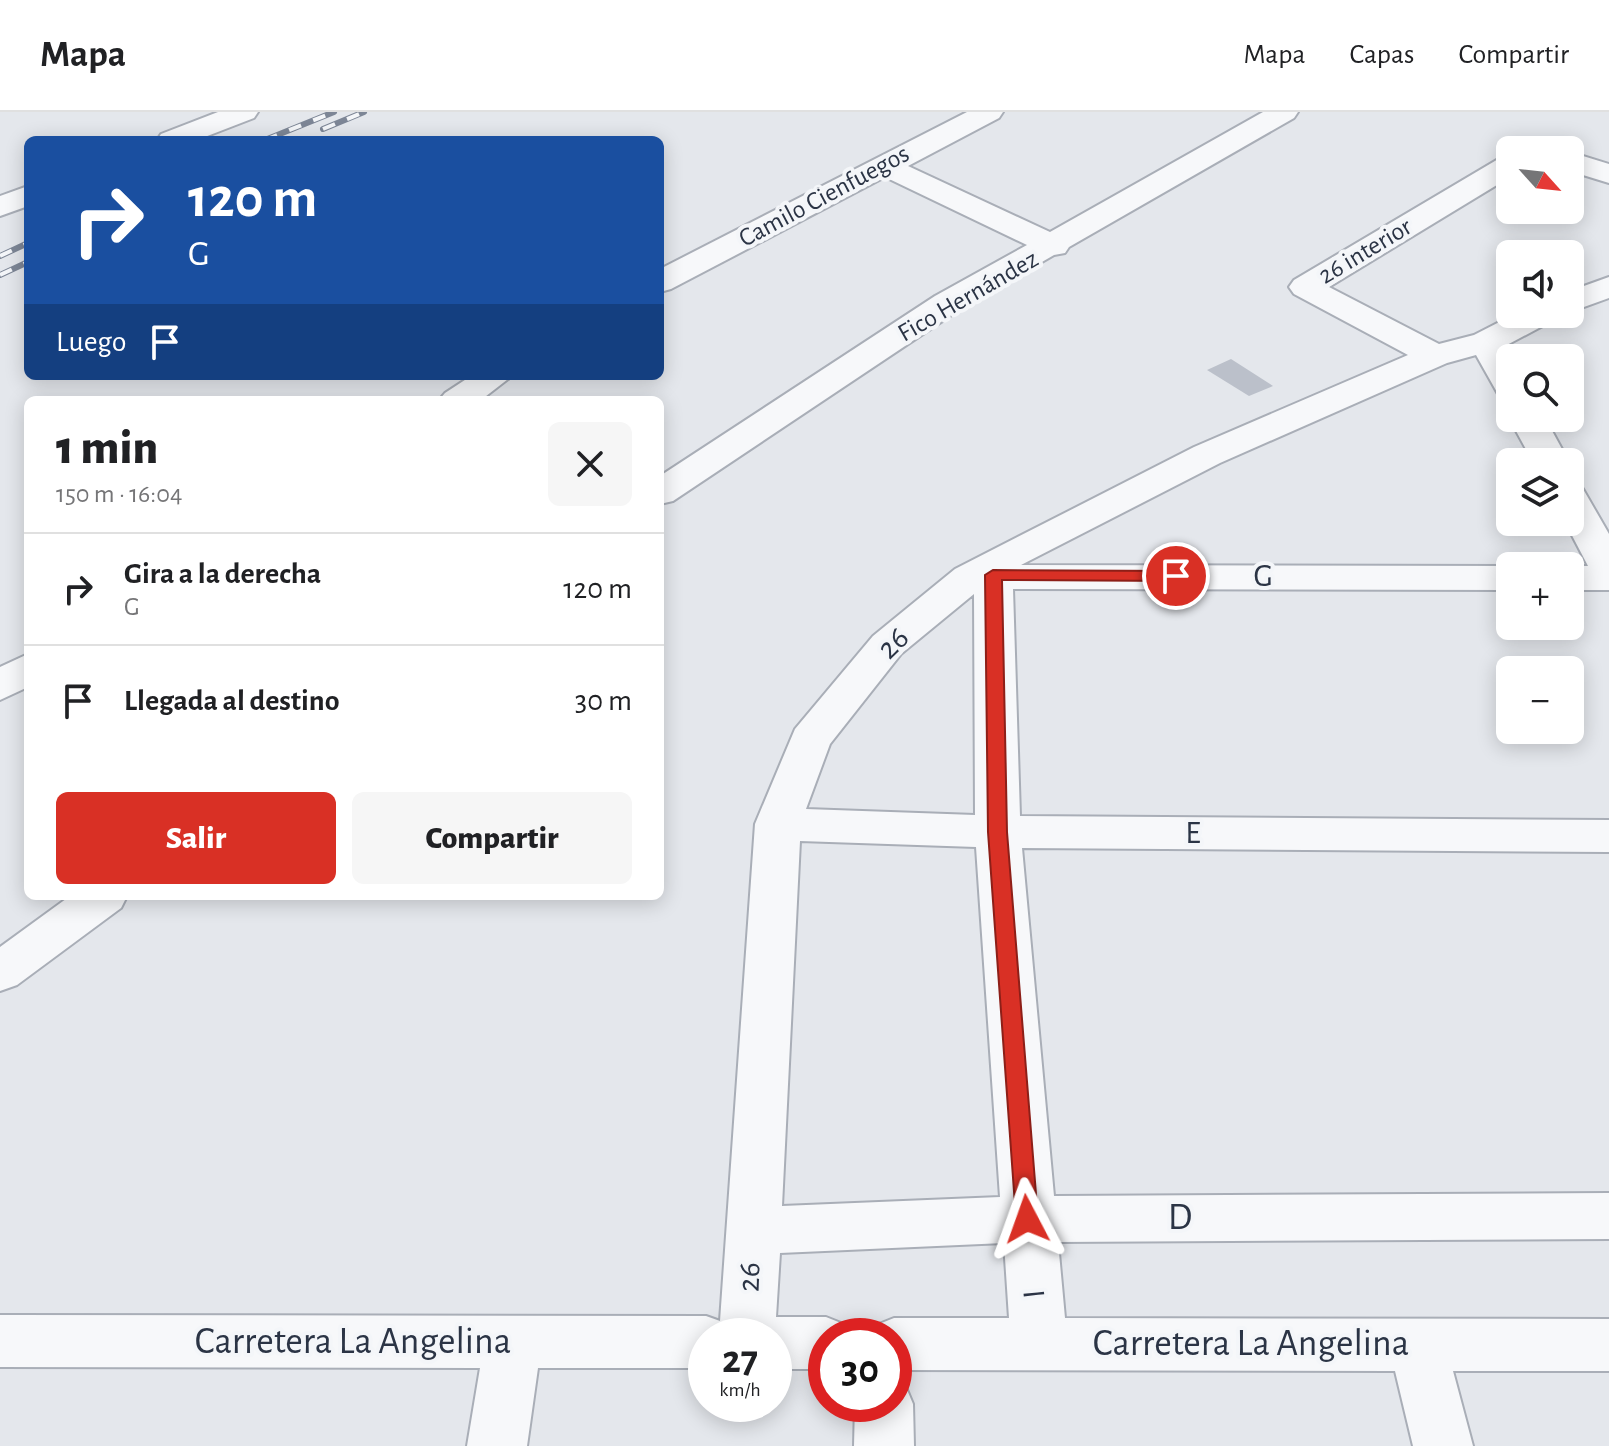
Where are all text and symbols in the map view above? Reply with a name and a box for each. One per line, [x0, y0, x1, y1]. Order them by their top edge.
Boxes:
text: Mapa [40, 36, 126, 74]
text: Mapa [1243, 41, 1305, 69]
text: Capas [1349, 41, 1414, 69]
text: Compartir [1458, 41, 1569, 69]
north arrow [1496, 136, 1584, 224]
map controls [1496, 136, 1584, 744]
street label: Camilo Cienfuegos [735, 140, 913, 252]
icon: right [56, 168, 160, 272]
text: 120 m [188, 171, 317, 227]
street label: 26 interior [1314, 213, 1417, 289]
text: G [188, 236, 210, 272]
button: sound [1496, 240, 1584, 328]
street label: Fico Hernández [893, 245, 1043, 347]
icon: arrive [143, 320, 187, 364]
text: Luego [56, 327, 127, 357]
button: search [1496, 344, 1584, 432]
button: close [548, 422, 632, 506]
text: 1 min [56, 425, 158, 473]
button: layers [1496, 448, 1584, 536]
text: 150 m · 16:04 [56, 481, 183, 507]
pin [1142, 542, 1210, 610]
button: + [1496, 552, 1584, 640]
icon: arrive [1154, 554, 1198, 598]
text: Gira a la derecha [124, 559, 321, 589]
street label: G [1253, 560, 1273, 592]
icon: right [56, 567, 100, 611]
text: 120 m [563, 574, 632, 604]
text: G [124, 594, 140, 620]
street label: 26 [871, 621, 915, 665]
button: − [1496, 656, 1584, 744]
icon: arrive [56, 679, 100, 723]
text: Llegada al destino [124, 686, 340, 716]
text: 30 m [575, 686, 632, 716]
button: Salir [56, 792, 336, 884]
button: Compartir [352, 792, 632, 884]
street label: E [1185, 817, 1201, 849]
position arrow [985, 1177, 1069, 1261]
street label: D [1168, 1199, 1192, 1237]
street label: 26 [732, 1262, 766, 1292]
street label: I [1018, 1288, 1050, 1300]
speed limit sign: 30 [808, 1318, 912, 1422]
street label: Carretera La Angelina [195, 1323, 511, 1361]
street label: Carretera La Angelina [1093, 1325, 1409, 1363]
text: 27 [722, 1340, 758, 1380]
text: km/h [719, 1380, 761, 1400]

